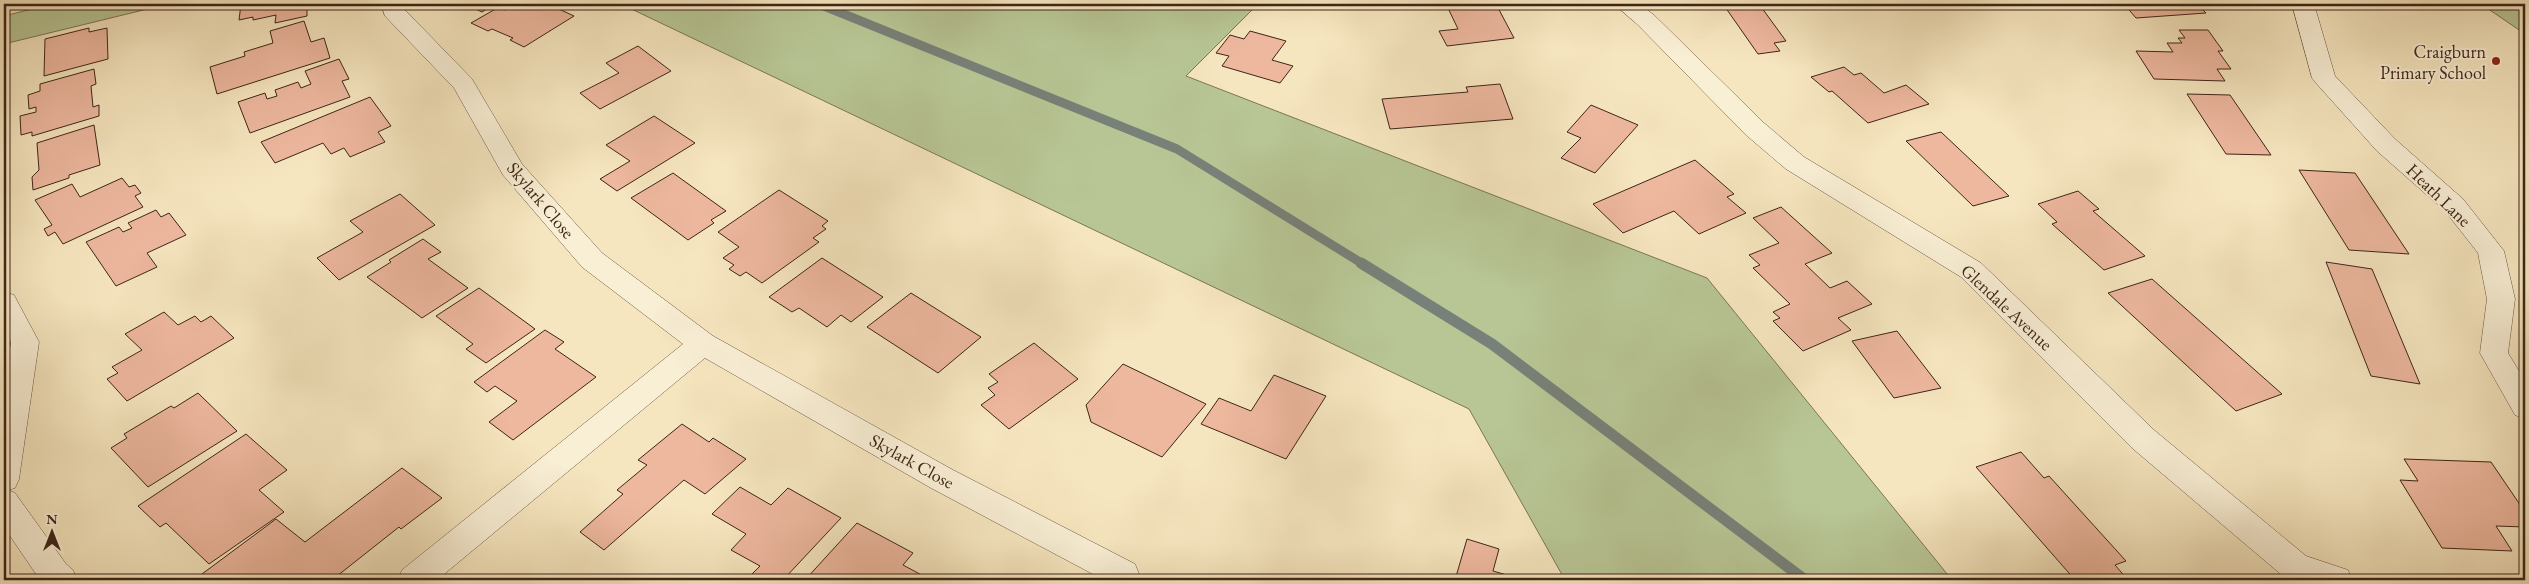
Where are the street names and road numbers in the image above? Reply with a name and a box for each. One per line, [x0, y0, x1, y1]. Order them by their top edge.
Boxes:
street label: Skylark Close [502, 157, 580, 243]
street label: Heath Lane [2402, 158, 2476, 232]
street label: Glendale Avenue [1956, 259, 2058, 355]
street label: Skylark Close [866, 428, 958, 494]

